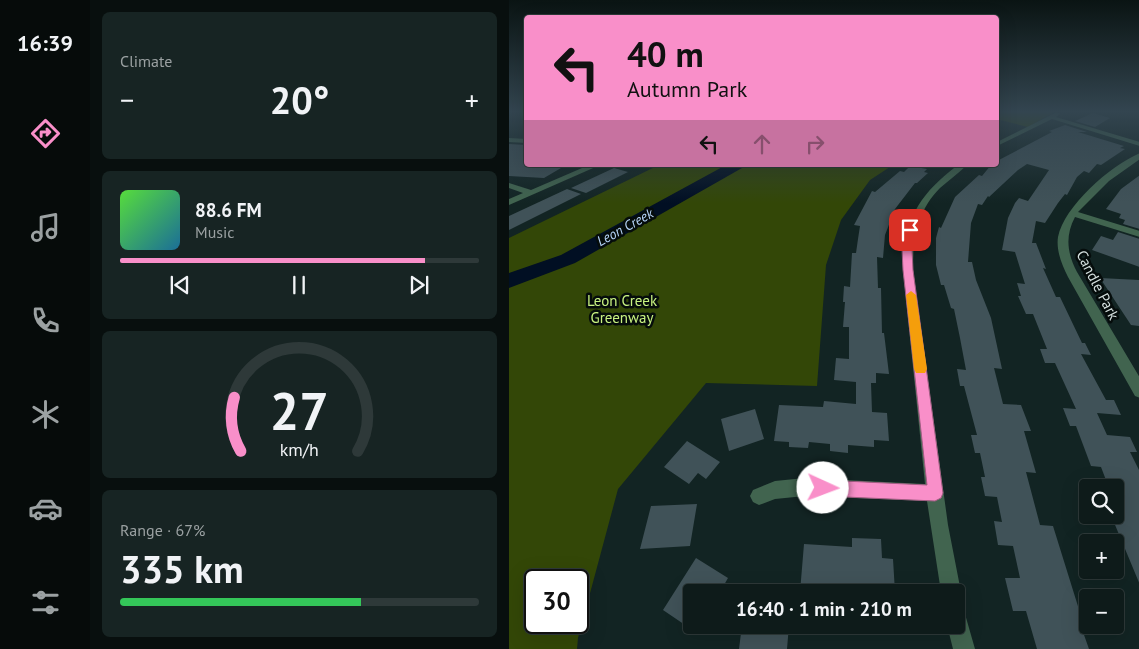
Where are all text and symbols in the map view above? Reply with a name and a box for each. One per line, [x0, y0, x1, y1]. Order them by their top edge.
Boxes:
text: 16:39 [17, 29, 73, 57]
text: 40 m [627, 31, 704, 77]
icon: left [544, 35, 609, 100]
text: Climate [120, 51, 172, 71]
text: 20° [270, 75, 329, 124]
text: Autumn Park [627, 75, 747, 103]
text: − [120, 81, 134, 118]
text: + [465, 81, 479, 118]
icon: directions [28, 116, 63, 151]
icon: left [695, 130, 723, 158]
icon: ahead [748, 130, 776, 158]
icon: right [801, 130, 829, 158]
text: 88.6 FM [195, 198, 262, 222]
water label: Leon Creek [594, 204, 657, 250]
pin [889, 209, 931, 251]
icon: music [28, 210, 63, 245]
icon: arrive [896, 216, 924, 244]
text: Music [195, 222, 235, 242]
street label: Candle Park [1072, 247, 1124, 324]
icon: previous [166, 271, 194, 299]
icon: pause [285, 271, 313, 299]
icon: next [405, 271, 433, 299]
park label: Leon Creek Greenway [587, 291, 658, 327]
icon: phone [28, 303, 63, 338]
text: 27 [270, 377, 329, 444]
icon: climate [28, 397, 63, 432]
text: km/h [280, 438, 319, 461]
position arrow [796, 461, 848, 513]
map controls [1079, 479, 1124, 634]
button: search [1079, 479, 1124, 524]
icon: car [28, 491, 63, 526]
text: Range · 67% [120, 520, 205, 540]
button: + [1079, 534, 1124, 579]
text: 335 km [120, 544, 244, 593]
speed limit sign: 30 [524, 569, 589, 634]
icon: filters [28, 585, 63, 620]
button: − [1079, 589, 1124, 634]
text: 16:40 · 1 min · 210 m [736, 597, 912, 621]

